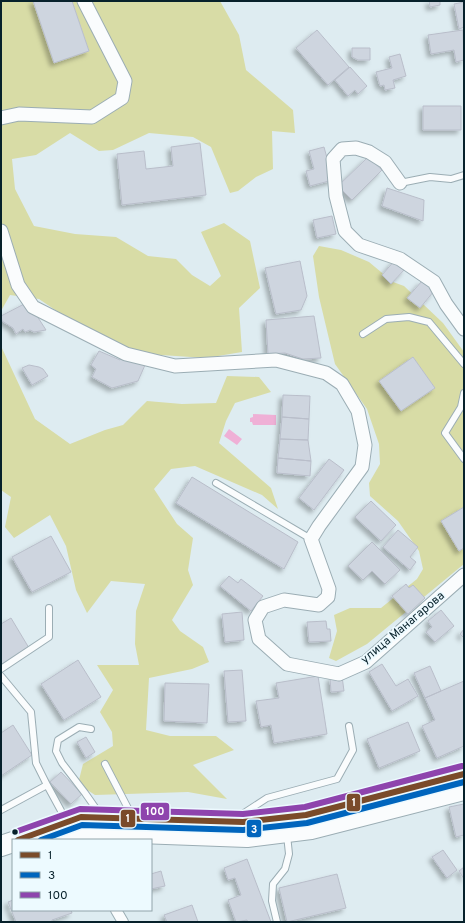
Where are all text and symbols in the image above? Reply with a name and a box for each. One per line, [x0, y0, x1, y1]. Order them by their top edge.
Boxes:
street label: улица Манагарова [358, 588, 448, 668]
line badge: 1 [346, 793, 361, 812]
text: 1 [352, 796, 356, 810]
line badge: 100 [140, 802, 170, 821]
text: 100 [146, 805, 164, 819]
line badge: 1 [120, 809, 136, 828]
text: 1 [126, 812, 130, 826]
line badge: 3 [246, 819, 262, 838]
text: 3 [251, 823, 257, 837]
unlabelled marker [10, 827, 20, 837]
legend [12, 839, 152, 911]
text: 1 [48, 848, 52, 864]
text: 3 [48, 868, 55, 884]
text: 100 [48, 888, 68, 904]

